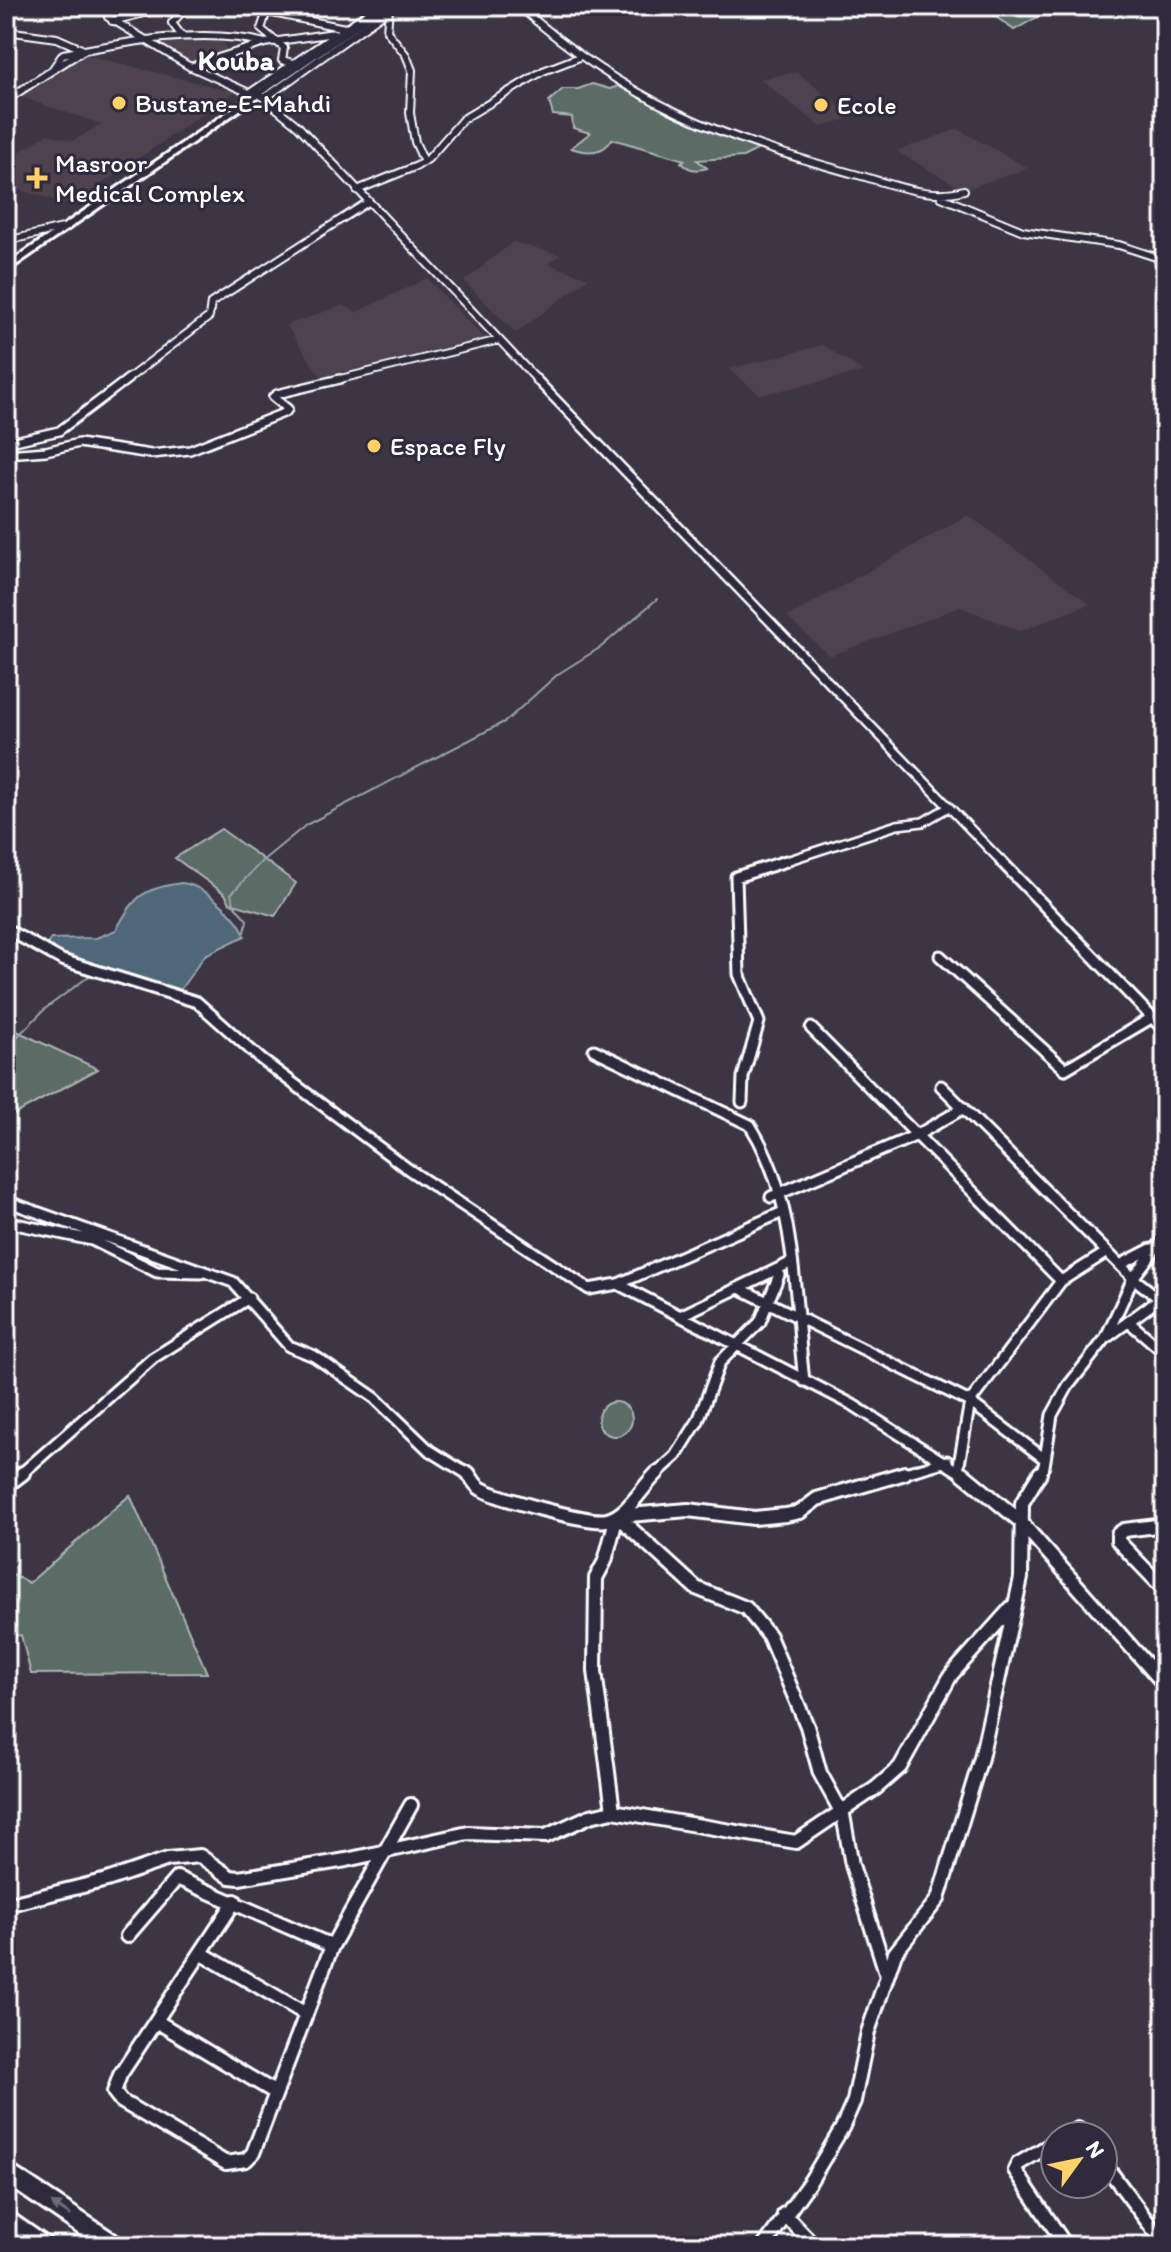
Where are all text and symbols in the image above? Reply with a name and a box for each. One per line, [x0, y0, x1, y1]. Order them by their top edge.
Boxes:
district label: Kouba [198, 43, 275, 77]
place label: Bustane-E-Mahdi [135, 87, 331, 119]
place label: Ecole [837, 89, 897, 121]
marker: Bustane-E-Mahdi [110, 94, 128, 112]
marker: Ecole [812, 96, 830, 114]
place label: Masroor Medical Complex [55, 147, 245, 209]
marker: Masroor Medical Complex [26, 167, 48, 189]
place label: Espace Fly [390, 430, 506, 462]
marker: Espace Fly [365, 437, 383, 455]
north arrow [1039, 2120, 1119, 2200]
text: N [1080, 2136, 1111, 2163]
one-way arrow [50, 2202, 71, 2217]

